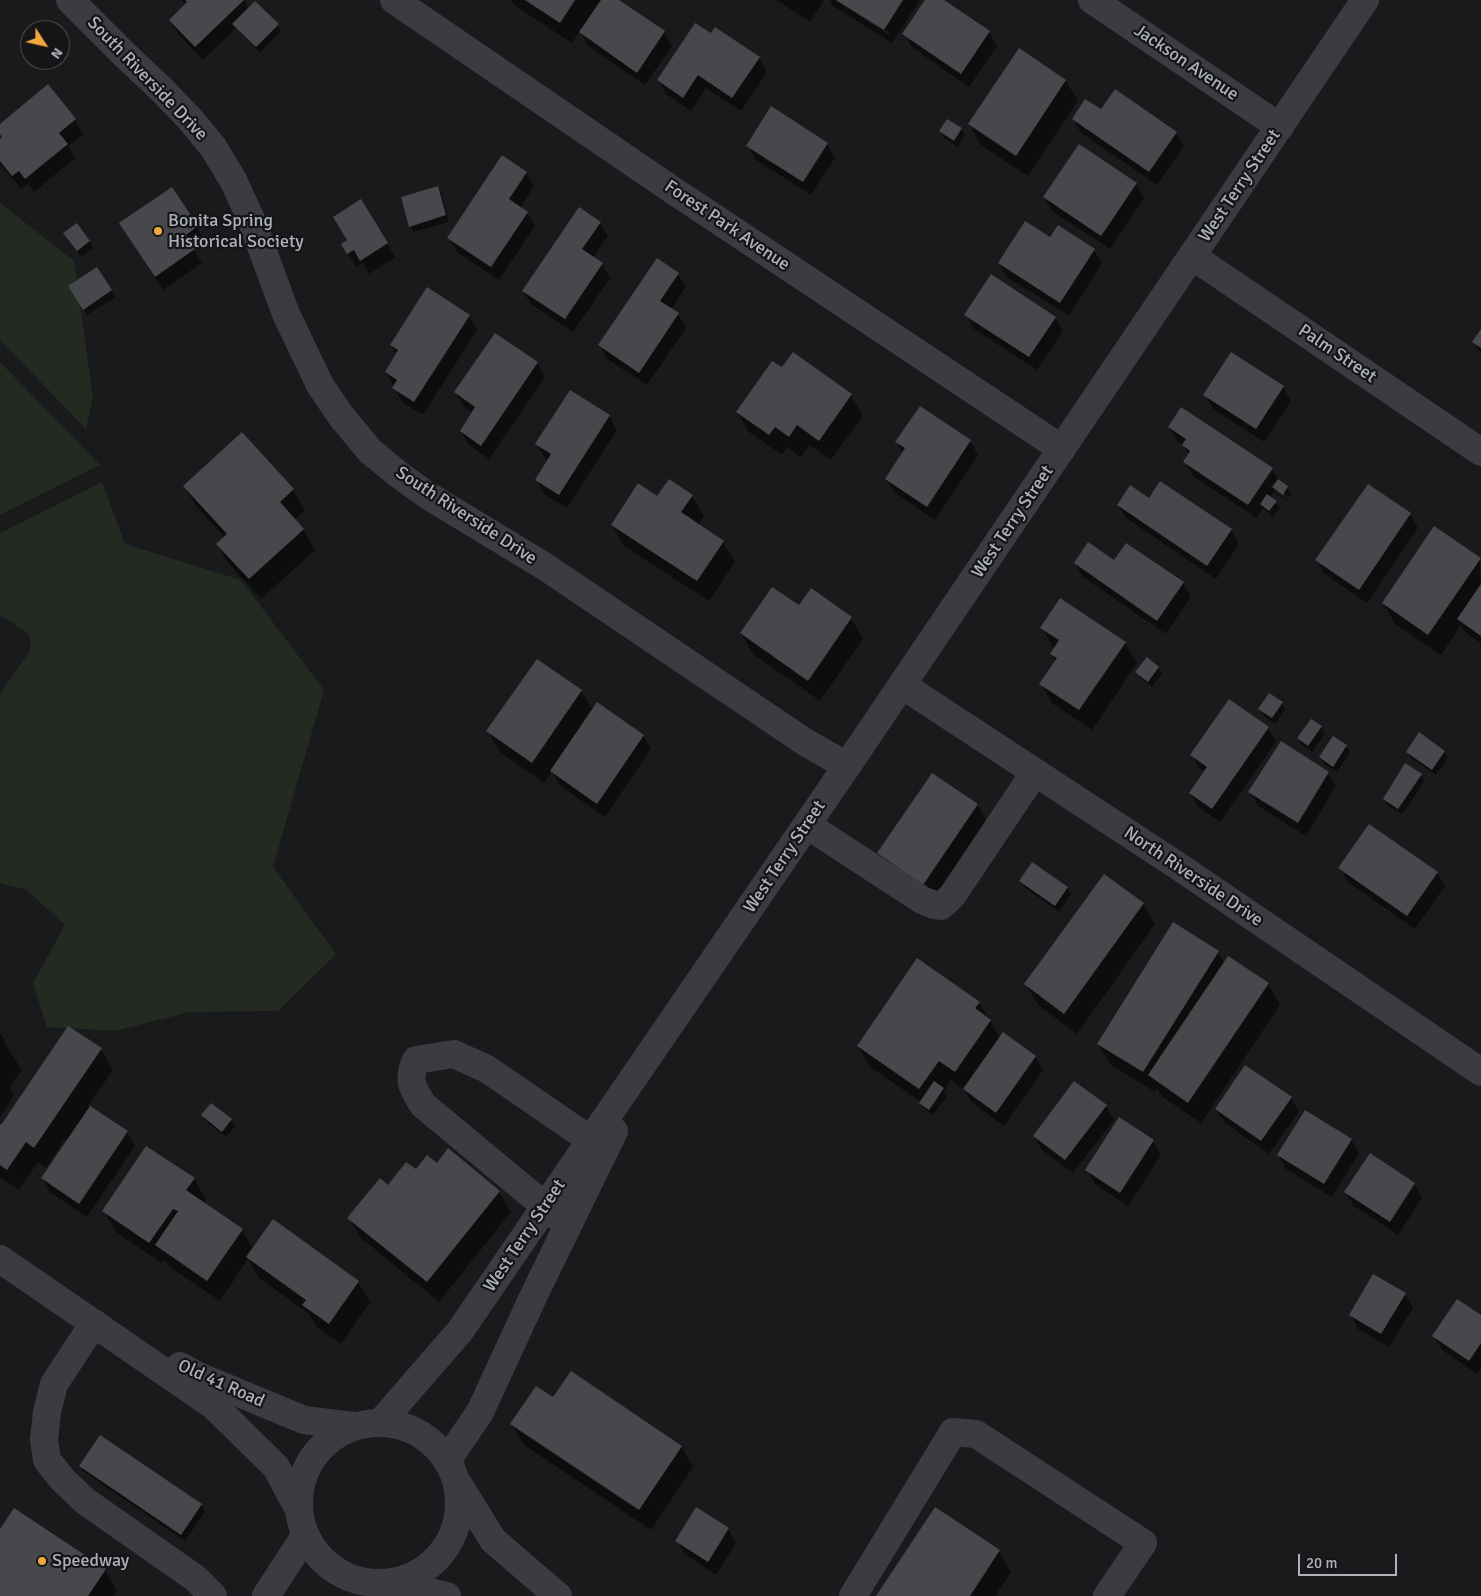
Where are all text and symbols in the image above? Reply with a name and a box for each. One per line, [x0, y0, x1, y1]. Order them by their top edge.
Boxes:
street label: South Riverside Drive [82, 13, 212, 145]
north arrow [20, 20, 70, 70]
street label: Jackson Avenue [1130, 20, 1242, 106]
text: N [47, 44, 67, 62]
street label: West Terry Street [1194, 126, 1286, 246]
street label: Forest Park Avenue [660, 176, 794, 276]
place label: Bonita Spring Historical Society [168, 210, 304, 252]
marker: Bonita Spring Historical Society [152, 225, 164, 237]
street label: Palm Street [1294, 320, 1380, 388]
street label: South Riverside Drive [391, 462, 541, 570]
street label: West Terry Street [967, 462, 1059, 582]
street label: West Terry Street [739, 797, 831, 917]
street label: North Riverside Drive [1119, 822, 1267, 932]
street label: West Terry Street [479, 1176, 571, 1296]
street label: Old 41 Road [174, 1355, 268, 1413]
scale bar [1301, 1544, 1400, 1576]
place label: Speedway [52, 1550, 129, 1572]
text: 20 m [1306, 1554, 1337, 1572]
marker: Speedway [36, 1555, 48, 1567]

